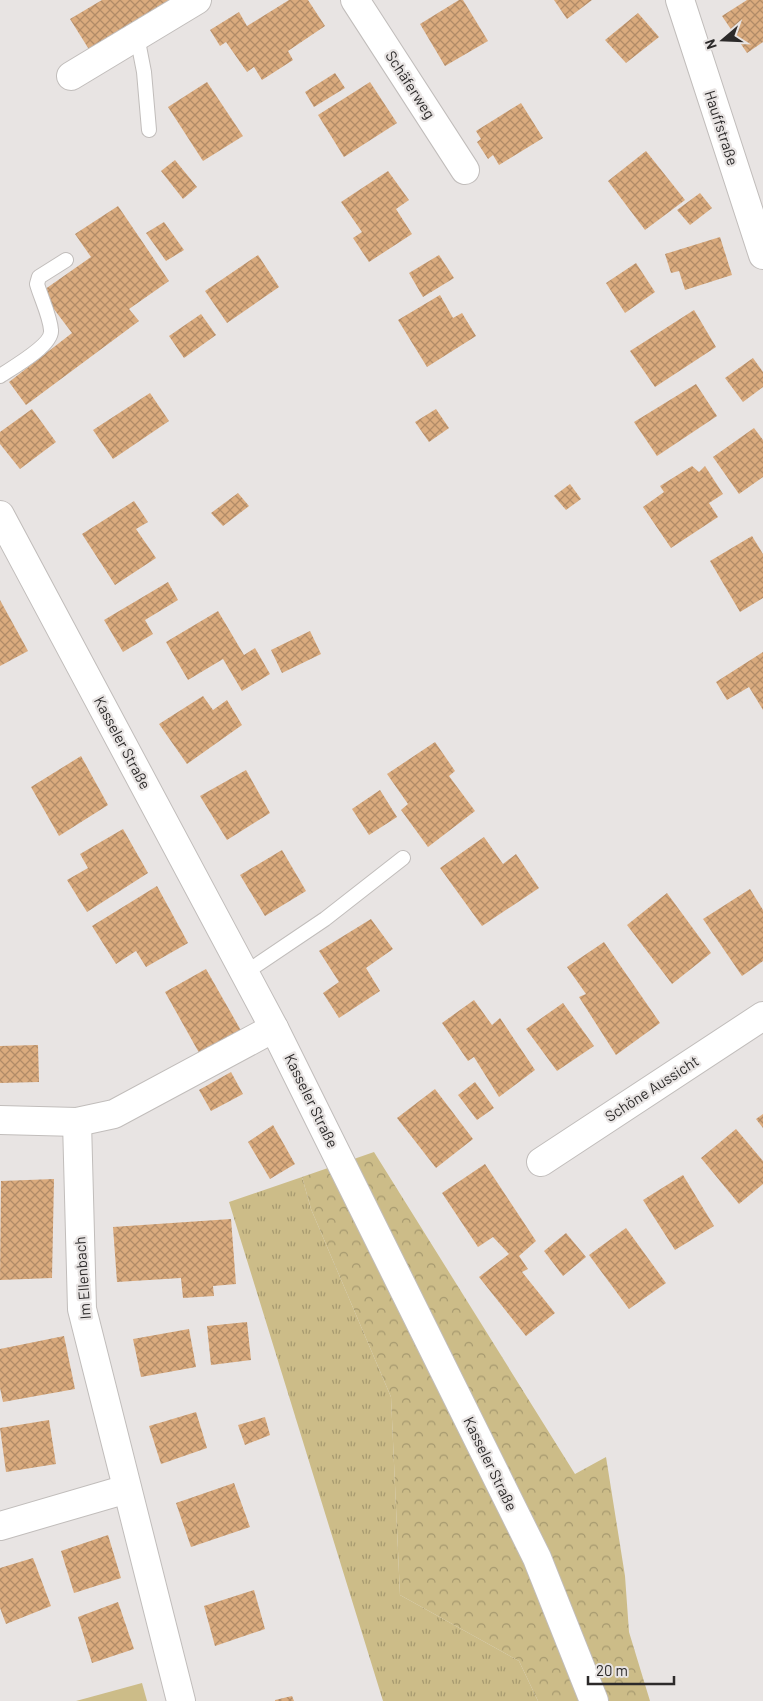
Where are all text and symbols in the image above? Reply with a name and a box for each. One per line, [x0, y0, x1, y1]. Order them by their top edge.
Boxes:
north arrow [698, 15, 748, 65]
text: N [701, 37, 720, 52]
street label: Schäferweg [382, 47, 439, 122]
street label: Hauffstraße [701, 88, 743, 168]
street label: Kasseler Straße [91, 693, 155, 792]
street label: Kasseler Straße [281, 1051, 342, 1151]
street label: Schöne Aussicht [601, 1051, 702, 1125]
street label: Im Ellenbach [70, 1236, 94, 1320]
street label: Kasseler Straße [460, 1414, 521, 1514]
scale bar [588, 1654, 674, 1686]
text: 20 m [596, 1661, 628, 1679]

